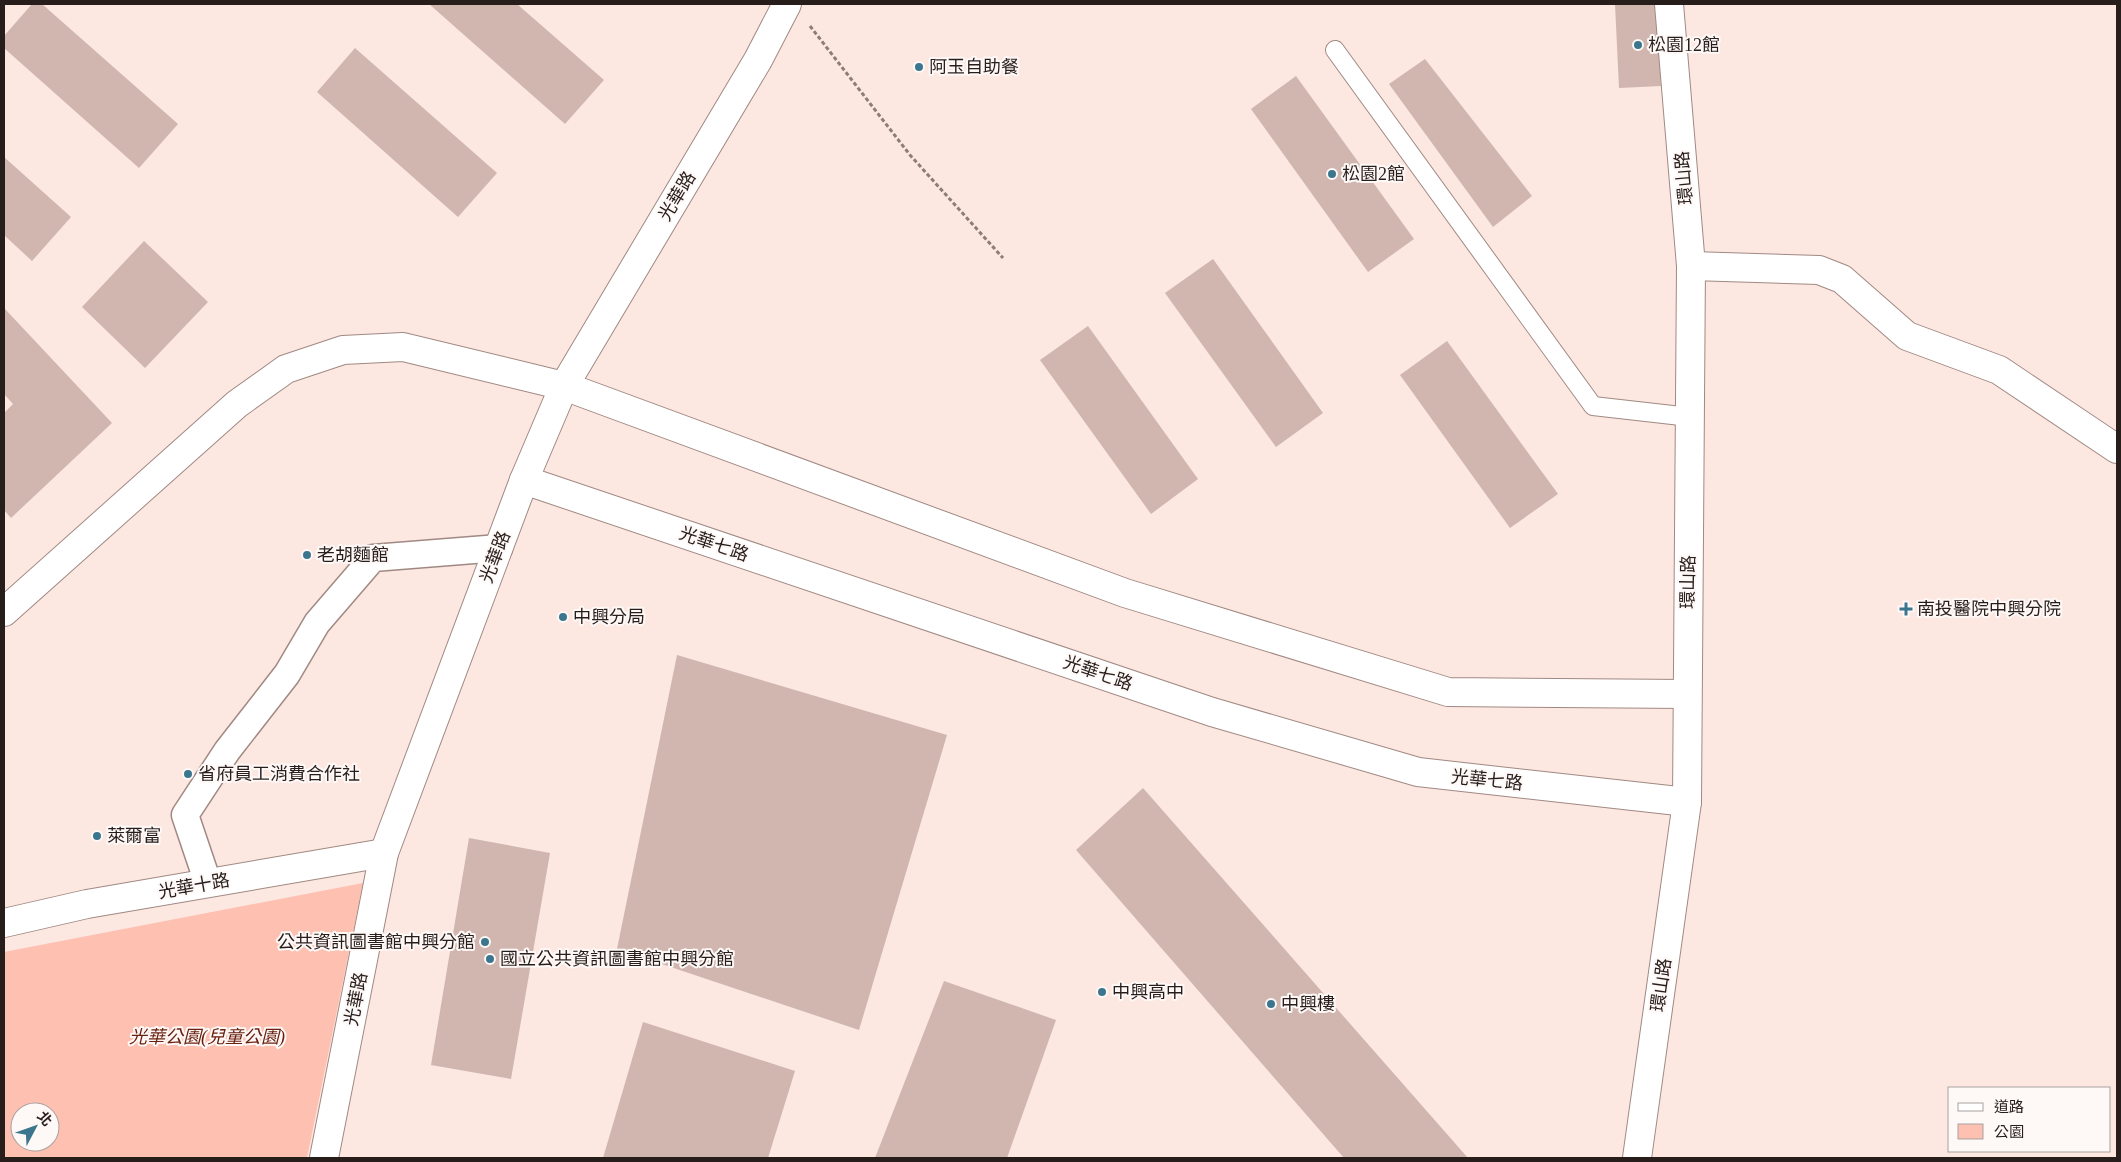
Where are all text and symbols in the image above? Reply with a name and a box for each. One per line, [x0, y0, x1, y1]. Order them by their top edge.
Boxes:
place label: 松園12館 [1648, 35, 1720, 55]
marker: 松園12館 [1632, 39, 1644, 51]
place label: 阿玉自助餐 [929, 57, 1019, 77]
marker: 阿玉自助餐 [913, 61, 925, 73]
street label: 環山路 [1672, 150, 1696, 206]
place label: 松園2館 [1342, 164, 1405, 184]
street label: 光華路 [655, 168, 699, 224]
marker: 松園2館 [1326, 168, 1338, 180]
street label: 光華七路 [677, 523, 751, 565]
street label: 光華路 [476, 528, 514, 586]
place label: 老胡麵館 [317, 545, 389, 565]
marker: 老胡麵館 [301, 549, 313, 561]
street label: 環山路 [1678, 555, 1698, 609]
place label: 南投醫院中興分院 [1917, 599, 2061, 619]
marker: 南投醫院中興分院 [1899, 602, 1913, 616]
place label: 中興分局 [573, 607, 645, 627]
marker: 中興分局 [557, 611, 569, 623]
street label: 光華七路 [1061, 652, 1135, 694]
place label: 省府員工消費合作社 [198, 764, 360, 784]
street label: 光華七路 [1450, 766, 1524, 794]
marker: 省府員工消費合作社 [182, 768, 194, 780]
place label: 萊爾富 [107, 826, 161, 846]
marker: 萊爾富 [91, 830, 103, 842]
street label: 光華十路 [157, 870, 231, 902]
place label: 公共資訊圖書館中興分館 [277, 932, 475, 952]
marker: 公共資訊圖書館中興分館 [479, 936, 491, 948]
place label: 國立公共資訊圖書館中興分館 [500, 949, 734, 969]
marker: 國立公共資訊圖書館中興分館 [484, 953, 496, 965]
street label: 環山路 [1647, 957, 1675, 1013]
street label: 光華路 [341, 971, 371, 1027]
place label: 中興高中 [1112, 982, 1184, 1002]
marker: 中興高中 [1096, 986, 1108, 998]
place label: 中興樓 [1281, 994, 1335, 1014]
marker: 中興樓 [1265, 998, 1277, 1010]
park label: 光華公園(兒童公園) [129, 1027, 285, 1048]
legend [1948, 1087, 2111, 1152]
text: 道路 [1994, 1099, 2024, 1115]
north arrow [10, 1102, 60, 1152]
text: 北 [34, 1109, 55, 1129]
text: 公園 [1994, 1124, 2024, 1140]

